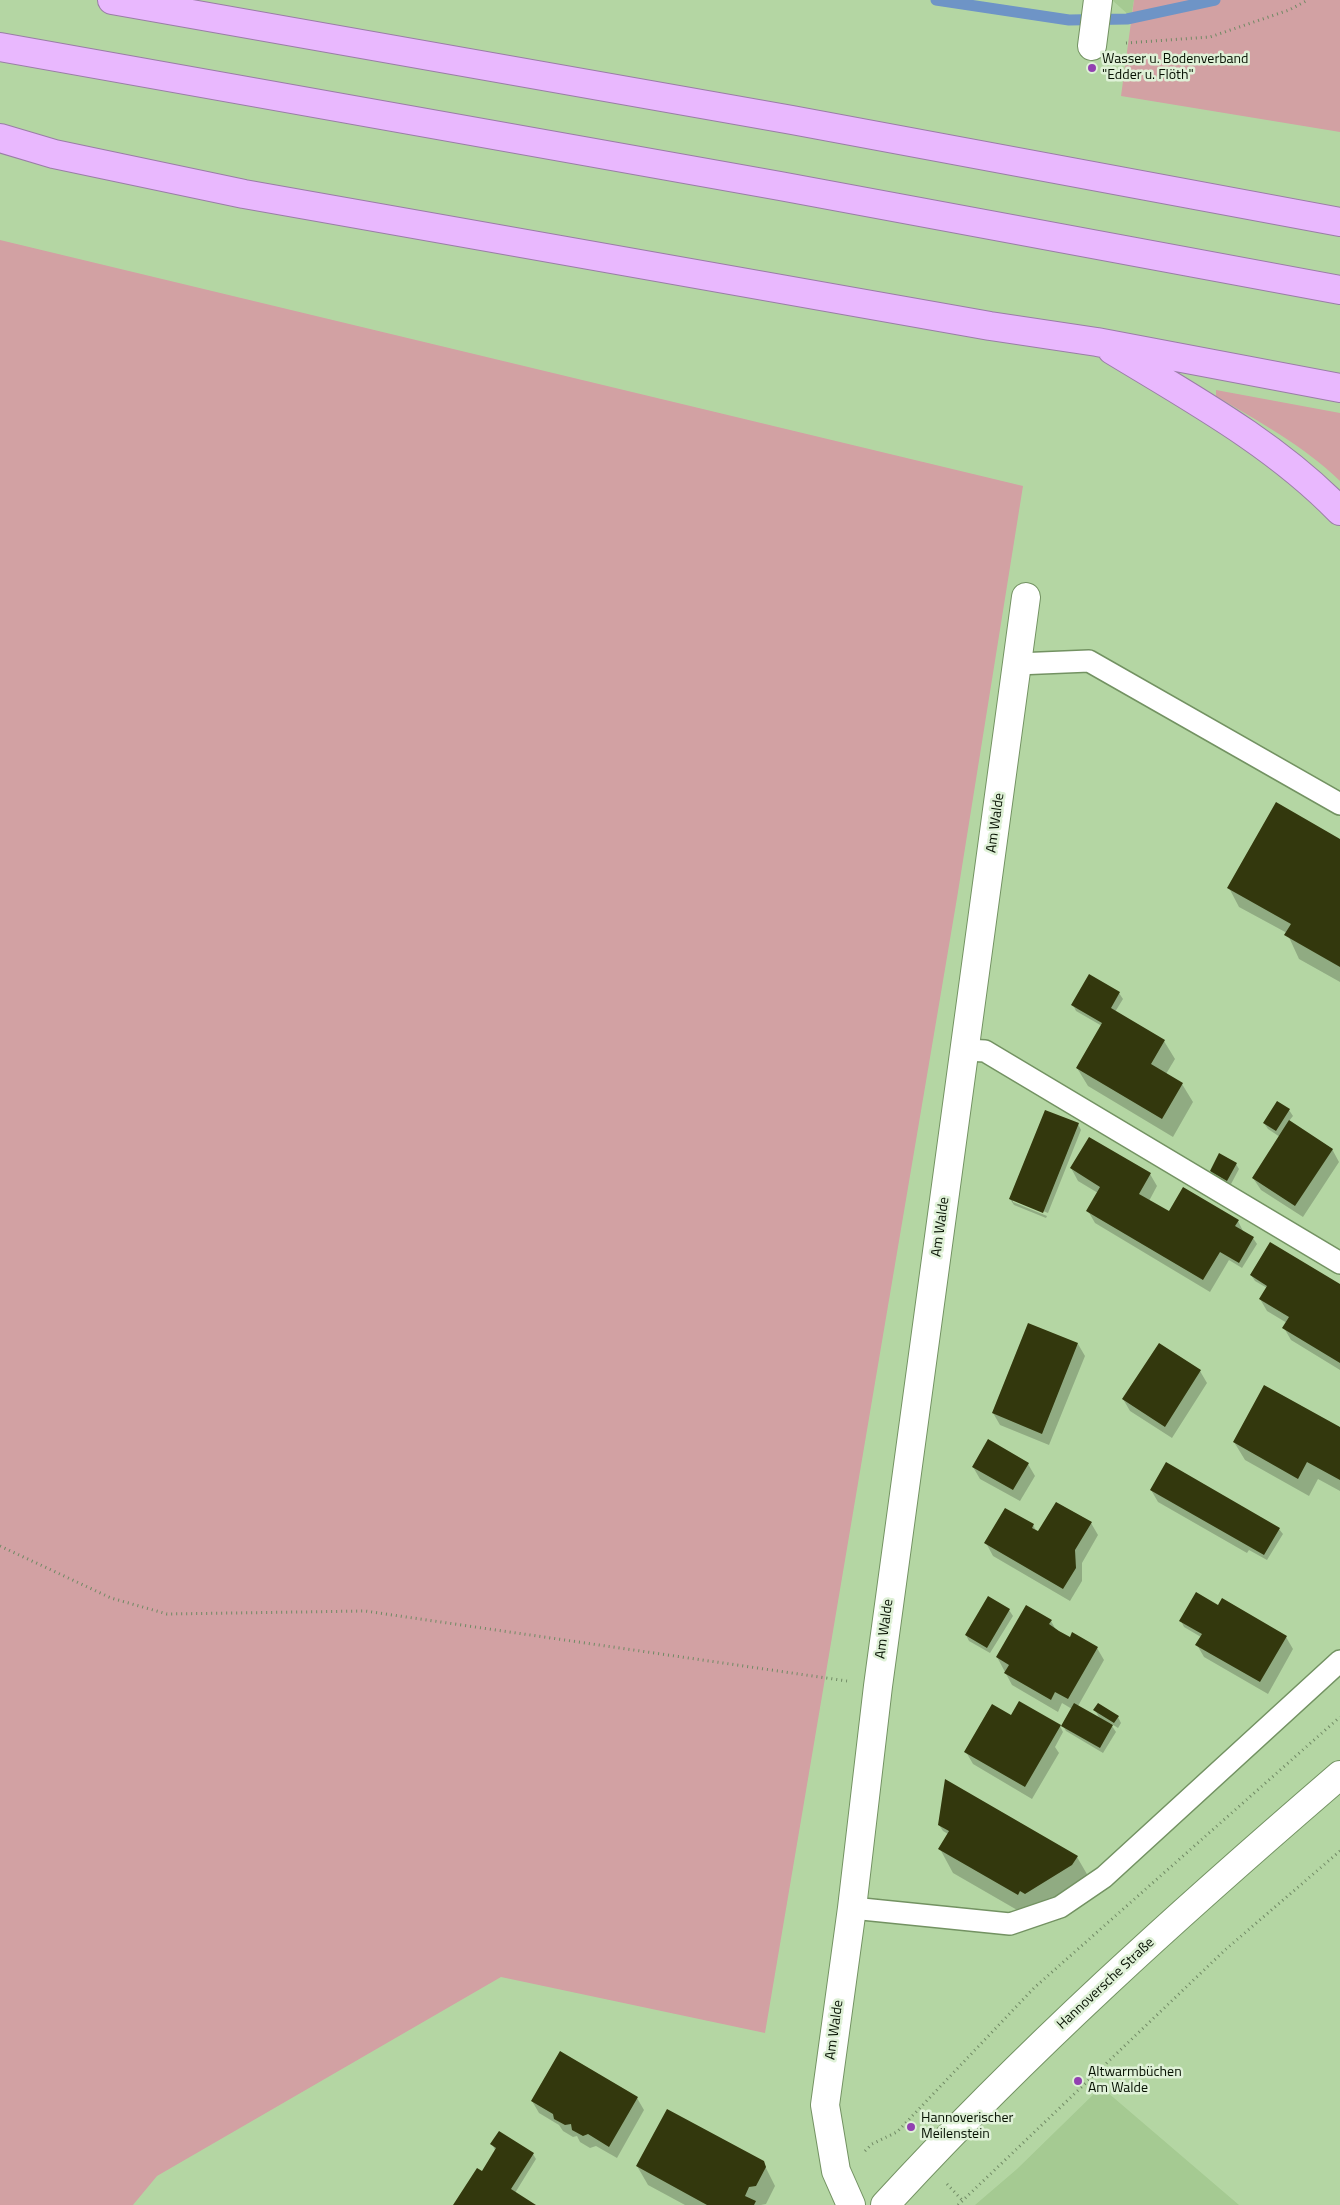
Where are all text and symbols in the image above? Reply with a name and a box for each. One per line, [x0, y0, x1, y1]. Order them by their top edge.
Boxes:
place label: Wasser u. Bodenverband "Edder u. Flöth" [1102, 52, 1249, 84]
marker: Wasser u. Bodenverband "Edder u. Flöth" [1086, 62, 1098, 74]
street label: Am Walde [984, 792, 1008, 854]
street label: Am Walde [929, 1196, 953, 1258]
street label: Am Walde [873, 1598, 897, 1660]
street label: Hannoversche Straße [1054, 1935, 1158, 2033]
street label: Am Walde [823, 1999, 847, 2061]
place label: Altwarmbüchen Am Walde [1088, 2065, 1182, 2098]
marker: Altwarmbüchen Am Walde [1072, 2075, 1084, 2087]
place label: Hannoverischer Meilenstein [921, 2111, 1013, 2144]
marker: Hannoverischer Meilenstein [905, 2121, 917, 2133]

